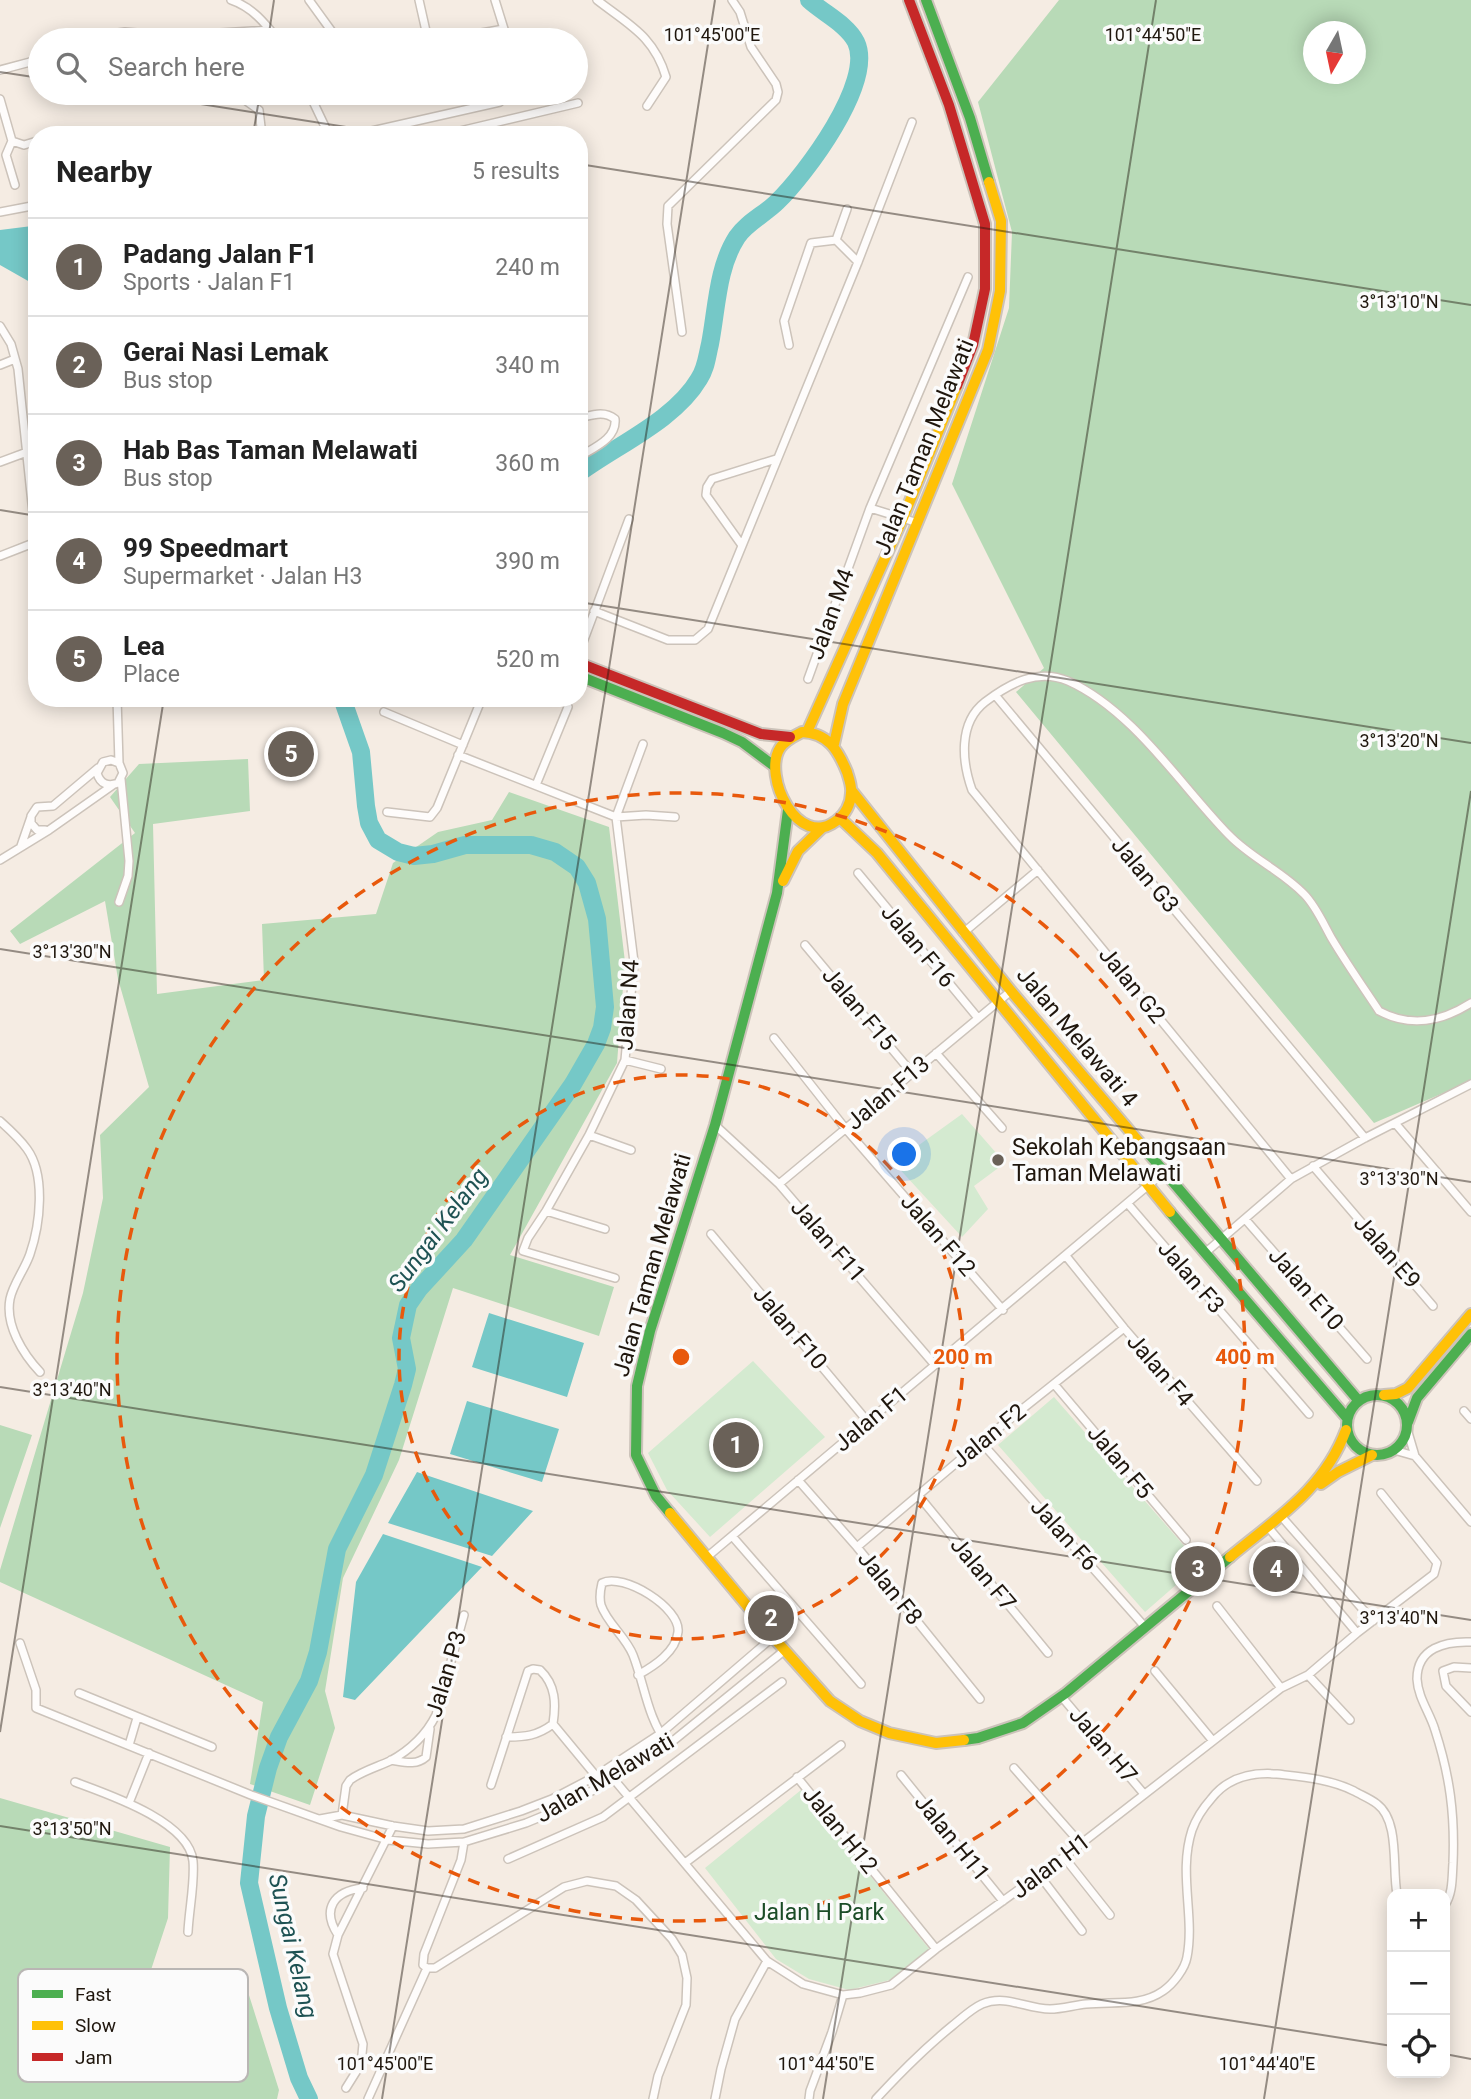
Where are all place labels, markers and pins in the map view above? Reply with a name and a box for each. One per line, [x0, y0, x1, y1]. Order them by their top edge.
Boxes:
pin: 5 [268, 728, 314, 780]
place label: Sekolah Kebangsaan Taman Melawati [1012, 1134, 1226, 1187]
marker: Sekolah Kebangsaan Taman Melawati [990, 1152, 1006, 1168]
centre of rings [669, 1345, 693, 1369]
pin: 1 [713, 1419, 759, 1471]
pin: 3 [1175, 1543, 1221, 1595]
pin: 4 [1253, 1543, 1299, 1595]
pin: 2 [748, 1592, 794, 1644]

